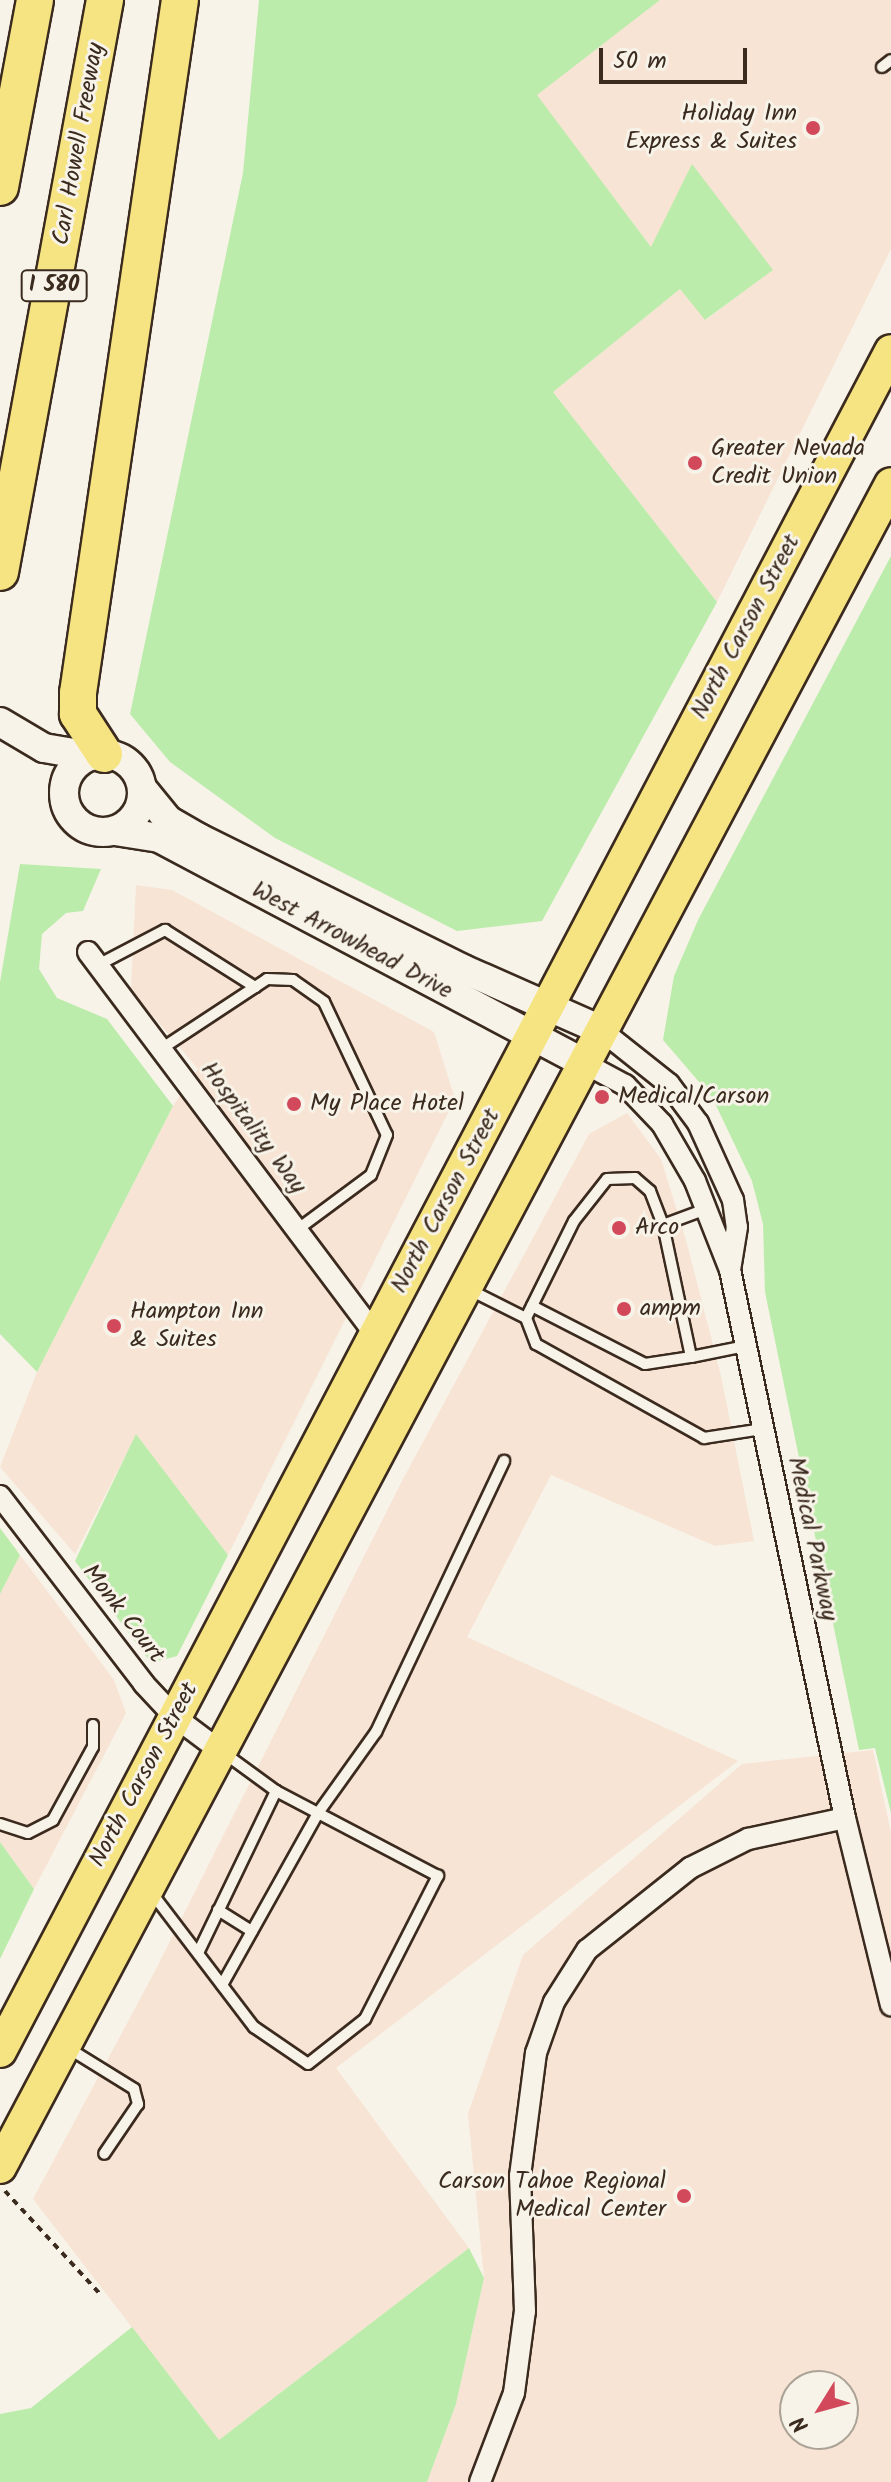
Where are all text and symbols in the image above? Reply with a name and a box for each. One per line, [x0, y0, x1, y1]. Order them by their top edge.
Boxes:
scale bar [603, 32, 751, 82]
street label: Carl Howell Freeway [47, 40, 111, 248]
text: 50 m [613, 42, 667, 81]
place label: Holiday Inn Express & Suites [626, 100, 797, 156]
marker: Holiday Inn Express & Suites [804, 119, 822, 137]
road number: I 580 [20, 268, 88, 304]
place label: Greater Nevada Credit Union [711, 435, 865, 491]
marker: Greater Nevada Credit Union [686, 454, 704, 472]
street label: North Carson Street [685, 530, 807, 724]
street label: West Arrowhead Drive [247, 876, 457, 1006]
street label: Hospitality Way [194, 1056, 312, 1200]
place label: Medical/Carson [618, 1083, 769, 1111]
marker: Medical/Carson [593, 1088, 611, 1106]
place label: My Place Hotel [310, 1090, 464, 1118]
marker: My Place Hotel [285, 1095, 303, 1113]
street label: North Carson Street [385, 1104, 507, 1298]
place label: Arco [635, 1214, 679, 1242]
marker: Arco [610, 1219, 628, 1237]
place label: ampm [640, 1295, 701, 1323]
place label: Hampton Inn & Suites [130, 1298, 264, 1354]
marker: ampm [615, 1300, 633, 1318]
marker: Hampton Inn & Suites [105, 1317, 123, 1335]
street label: Medical Parkway [781, 1454, 843, 1624]
street label: Monk Court [75, 1559, 171, 1669]
street label: North Carson Street [83, 1678, 205, 1872]
place label: Carson Tahoe Regional Medical Center [438, 2168, 666, 2224]
marker: Carson Tahoe Regional Medical Center [673, 2185, 695, 2207]
north arrow [779, 2370, 859, 2450]
text: N [783, 2407, 819, 2440]

